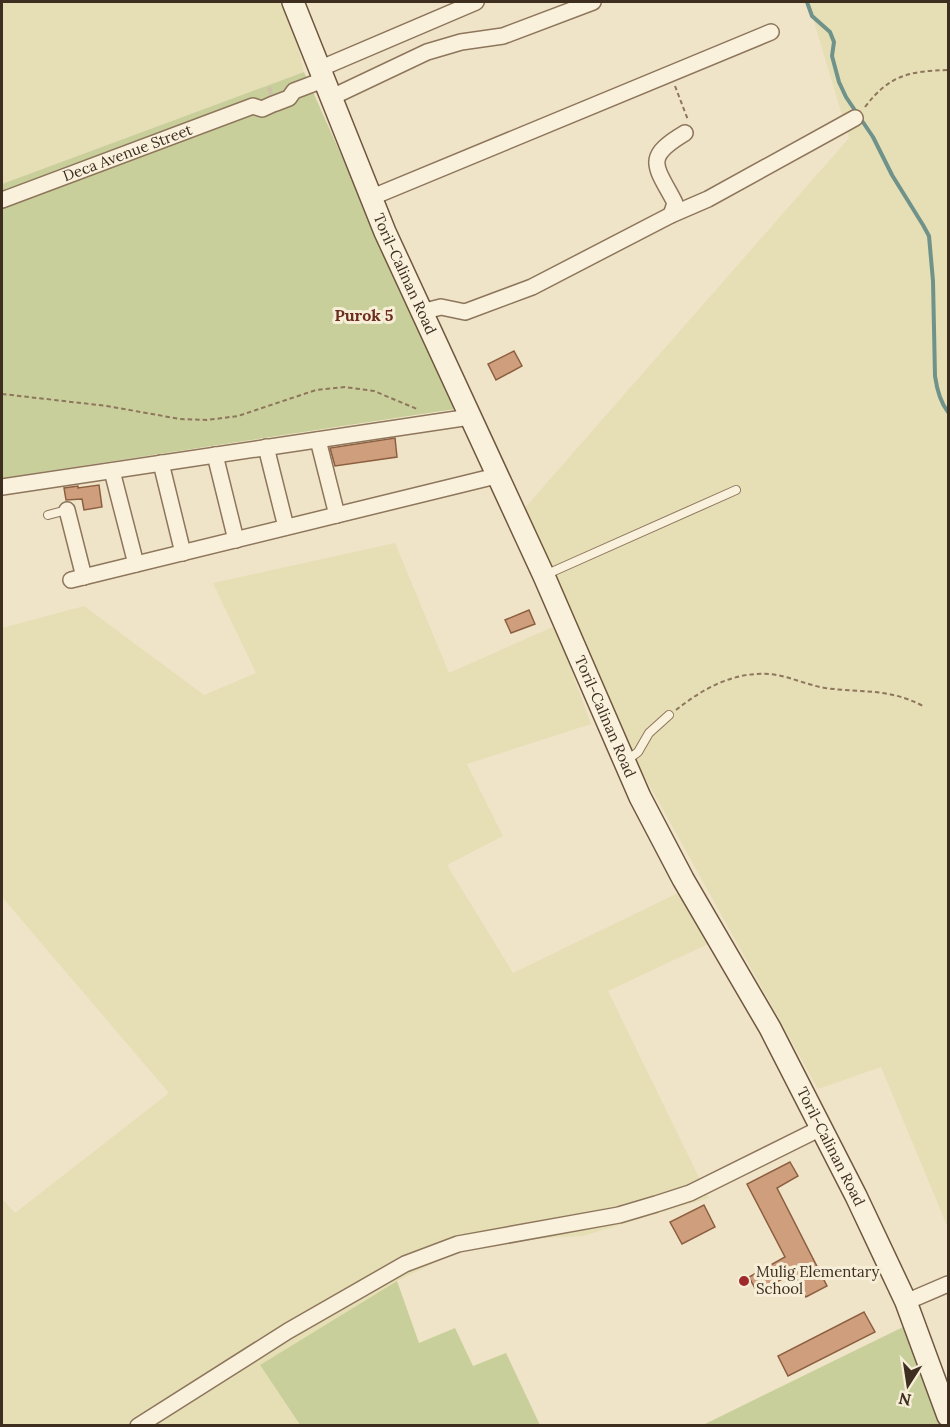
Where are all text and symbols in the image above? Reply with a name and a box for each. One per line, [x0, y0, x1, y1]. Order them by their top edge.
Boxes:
street label: Deca Avenue Street [60, 120, 195, 185]
street label: Toril-Calinan Road [369, 210, 441, 337]
district label: Purok 5 [334, 305, 394, 325]
street label: Toril-Calinan Road [571, 652, 640, 780]
street label: Toril-Calinan Road [793, 1084, 869, 1209]
place label: Mulig Elementary School [756, 1262, 880, 1298]
marker: Mulig Elementary School [737, 1274, 751, 1288]
north arrow [878, 1355, 938, 1415]
text: N [897, 1389, 913, 1411]

